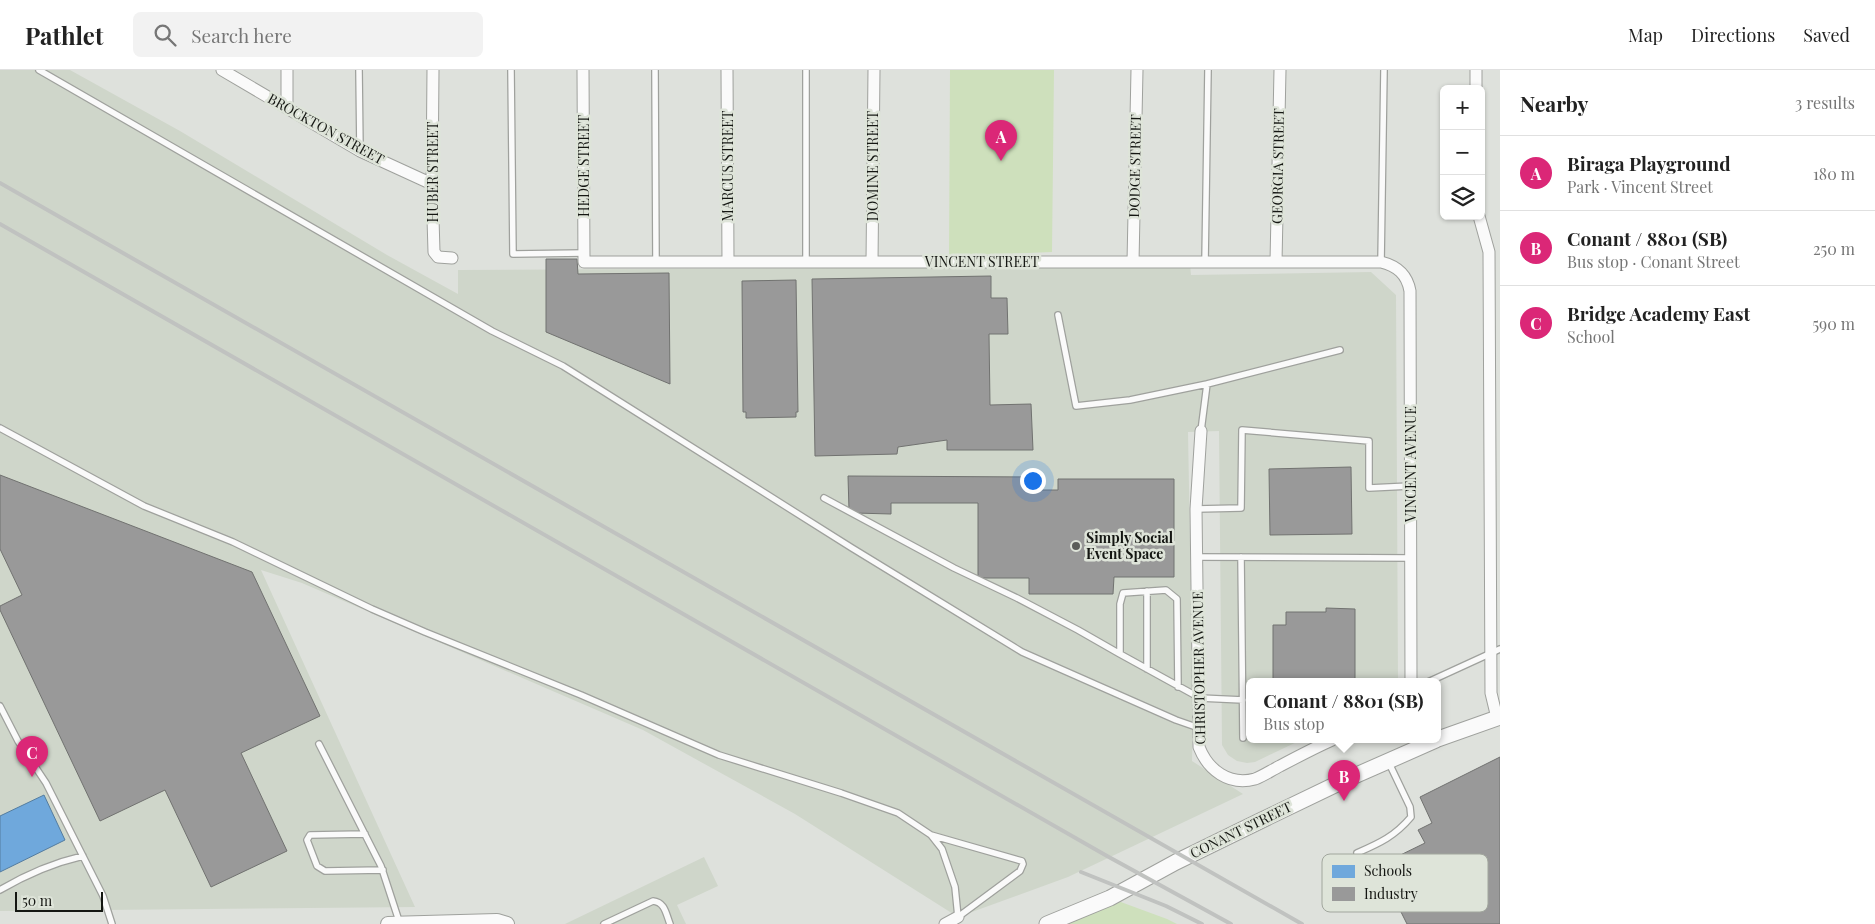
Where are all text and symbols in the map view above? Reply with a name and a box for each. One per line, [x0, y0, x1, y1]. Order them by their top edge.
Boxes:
search box [133, 12, 483, 57]
text: Pathlet [25, 19, 103, 51]
icon: search [151, 21, 179, 49]
text: Search here [191, 22, 292, 48]
text: Map [1628, 23, 1663, 47]
text: Directions [1691, 23, 1775, 47]
text: Saved [1803, 23, 1850, 47]
map controls [1440, 85, 1485, 220]
button: + [1440, 85, 1485, 130]
street label: BROCKTON STREET [265, 89, 388, 169]
text: Nearby [1520, 89, 1589, 117]
text: 3 results [1795, 92, 1855, 113]
street label: GEORGIA STREET [1267, 108, 1288, 224]
street label: MARCUS STREET [718, 110, 737, 222]
street label: DOMINE STREET [863, 111, 882, 221]
street label: DODGE STREET [1124, 114, 1145, 218]
street label: HEDGE STREET [574, 115, 593, 217]
pin: A [985, 120, 1017, 161]
street label: HUBER STREET [423, 121, 442, 222]
button: − [1440, 130, 1485, 175]
text: Biraga Playground [1567, 150, 1731, 176]
text: A [1531, 163, 1541, 184]
text: 180 m [1813, 163, 1855, 184]
button: layers [1440, 175, 1485, 220]
text: Park · Vincent Street [1567, 176, 1713, 197]
text: Conant / 8801 (SB) [1567, 225, 1727, 251]
text: B [1531, 238, 1541, 259]
text: 250 m [1813, 238, 1855, 259]
text: Bus stop · Conant Street [1567, 251, 1740, 272]
street label: VINCENT STREET [924, 252, 1039, 271]
text: Bridge Academy East [1567, 300, 1750, 326]
text: C [1530, 313, 1542, 334]
text: 590 m [1812, 313, 1855, 334]
text: School [1567, 326, 1615, 347]
street label: VINCENT AVENUE [1401, 406, 1420, 523]
your location [1020, 468, 1046, 494]
place label: Simply Social Event Space [1086, 528, 1174, 563]
marker: Simply Social Event Space [1070, 540, 1082, 552]
street label: CHRISTOPHER AVENUE [1188, 591, 1209, 745]
popup [1246, 678, 1441, 743]
text: Conant / 8801 (SB) [1263, 687, 1424, 713]
text: Bus stop [1263, 713, 1325, 734]
pin: C [16, 736, 48, 777]
pin: B [1328, 760, 1360, 801]
street label: CONANT STREET [1187, 797, 1295, 862]
legend [1322, 854, 1488, 912]
text: Schools [1364, 861, 1412, 880]
text: Industry [1364, 884, 1418, 903]
scale bar [15, 889, 102, 912]
text: 50 m [22, 891, 52, 910]

